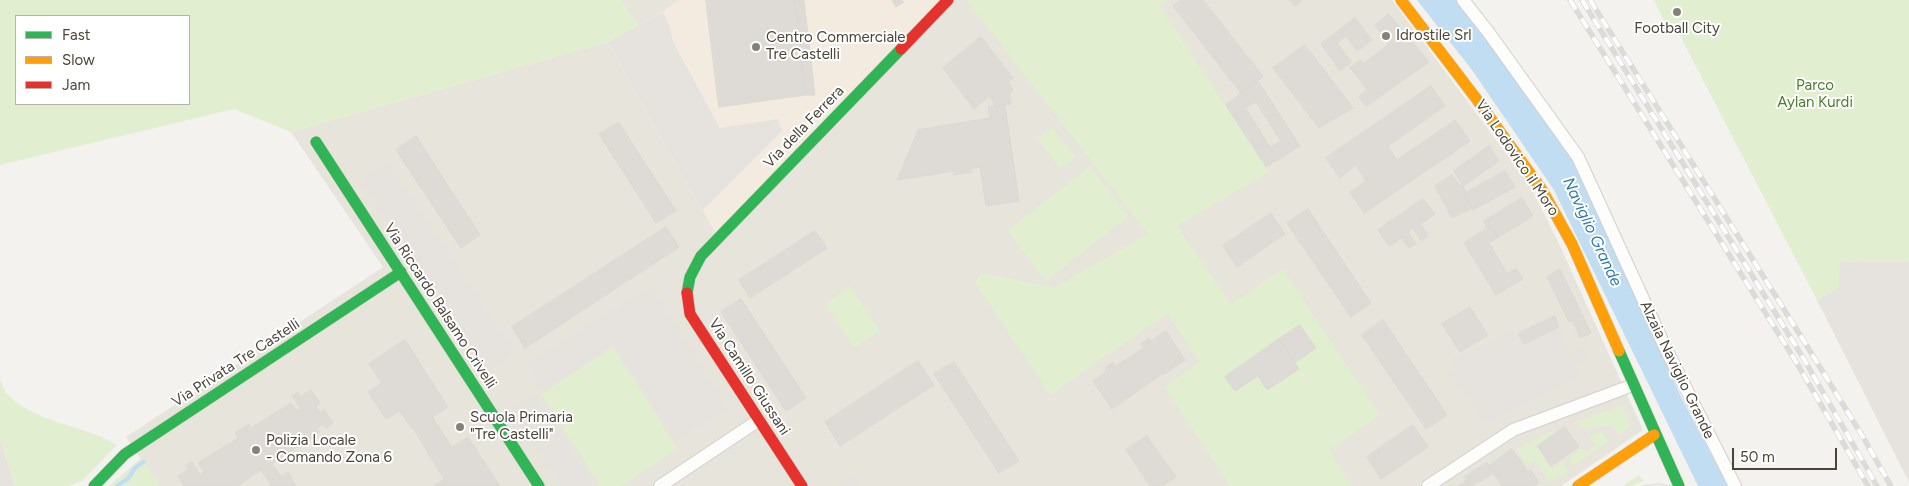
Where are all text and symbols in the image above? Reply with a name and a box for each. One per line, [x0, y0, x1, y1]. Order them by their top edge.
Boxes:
marker: Football City [1671, 6, 1683, 18]
legend [15, 15, 190, 105]
place label: Football City [1634, 20, 1720, 38]
text: Fast [62, 26, 90, 44]
place label: Idrostile Srl [1396, 27, 1472, 45]
place label: Centro Commerciale Tre Castelli [766, 29, 906, 64]
marker: Idrostile Srl [1380, 30, 1392, 42]
marker: Centro Commerciale Tre Castelli [750, 41, 762, 53]
text: Slow [62, 51, 95, 69]
text: Jam [62, 76, 90, 94]
park label: Parco Aylan Kurdi [1777, 77, 1853, 112]
street label: Via della Ferrera [760, 82, 848, 172]
street label: Via Lodovico il Moro [1471, 96, 1563, 220]
water label: Naviglio Grande [1558, 175, 1626, 289]
street label: Via Riccardo Balsamo Crivelli [380, 220, 500, 392]
street label: Alzaia Naviglio Grande [1636, 298, 1718, 442]
street label: Via Privata Tre Castelli [169, 315, 303, 411]
street label: Via Camillo Giussani [705, 315, 793, 439]
place label: Scuola Primaria "Tre Castelli" [470, 409, 573, 444]
marker: Scuola Primaria "Tre Castelli" [454, 421, 466, 433]
place label: Polizia Locale - Comando Zona 6 [266, 432, 392, 467]
scale bar [1734, 438, 1839, 470]
marker: Polizia Locale - Comando Zona 6 [250, 444, 262, 456]
text: 50 m [1740, 448, 1775, 466]

